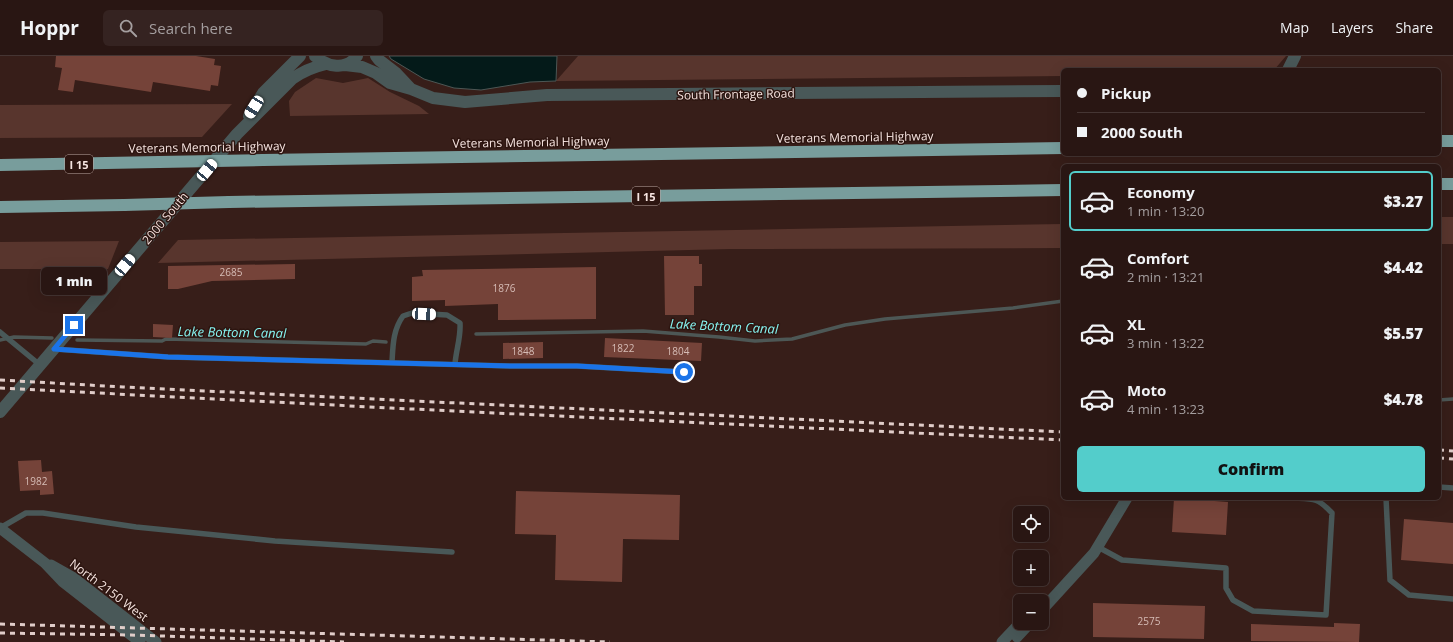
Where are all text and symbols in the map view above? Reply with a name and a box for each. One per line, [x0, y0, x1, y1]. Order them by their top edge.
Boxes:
search box [103, 10, 383, 46]
text: Hoppr [20, 15, 79, 41]
icon: search [117, 17, 139, 39]
text: Search here [149, 18, 233, 38]
text: Map [1280, 18, 1309, 37]
text: Layers [1331, 18, 1373, 37]
text: Share [1395, 18, 1433, 37]
text: Pickup [1101, 83, 1151, 103]
street label: South Frontage Road [677, 84, 795, 104]
car [243, 94, 265, 120]
text: 2000 South [1101, 122, 1183, 142]
street label: Veterans Memorial Highway [776, 127, 935, 147]
street label: Veterans Memorial Highway [452, 132, 611, 152]
street label: Veterans Memorial Highway [128, 137, 287, 157]
road number: I 15 [65, 155, 93, 173]
car [195, 157, 219, 183]
text: Economy [1127, 182, 1195, 202]
icon: car [1079, 183, 1115, 219]
road number: I 15 [632, 187, 660, 205]
street label: 2000 South [138, 188, 192, 248]
text: $3.27 [1384, 191, 1423, 211]
text: 1 min · 13:20 [1127, 202, 1204, 220]
text: Comfort [1127, 248, 1189, 268]
icon: car [1079, 249, 1115, 285]
car [113, 252, 137, 278]
text: $4.42 [1384, 257, 1423, 277]
house number: 2685 [220, 265, 243, 279]
callout: 1 min [41, 267, 107, 295]
text: 2 min · 13:21 [1127, 268, 1204, 286]
text: 1 min [56, 272, 92, 290]
house number: 1876 [493, 281, 516, 295]
car [412, 307, 436, 321]
water label: Lake Bottom Canal [669, 314, 779, 338]
text: XL [1127, 314, 1145, 334]
icon: car [1079, 315, 1115, 351]
route end [65, 316, 83, 334]
water label: Lake Bottom Canal [178, 322, 287, 342]
text: $5.57 [1384, 323, 1423, 343]
text: 3 min · 13:22 [1127, 334, 1204, 352]
house number: 1822 [612, 341, 635, 355]
house number: 1848 [512, 344, 535, 358]
house number: 1804 [667, 344, 690, 358]
route start [675, 363, 693, 381]
text: Moto [1127, 380, 1166, 400]
icon: car [1079, 381, 1115, 417]
text: $4.78 [1384, 389, 1423, 409]
text: 4 min · 13:23 [1127, 400, 1204, 418]
button: Confirm [1077, 446, 1425, 492]
house number: 1982 [25, 474, 48, 488]
map controls [1013, 506, 1049, 630]
button: locate [1013, 506, 1049, 542]
button: + [1013, 550, 1049, 586]
street label: North 2150 West [66, 555, 152, 625]
button: − [1013, 594, 1049, 630]
house number: 2575 [1138, 614, 1161, 628]

